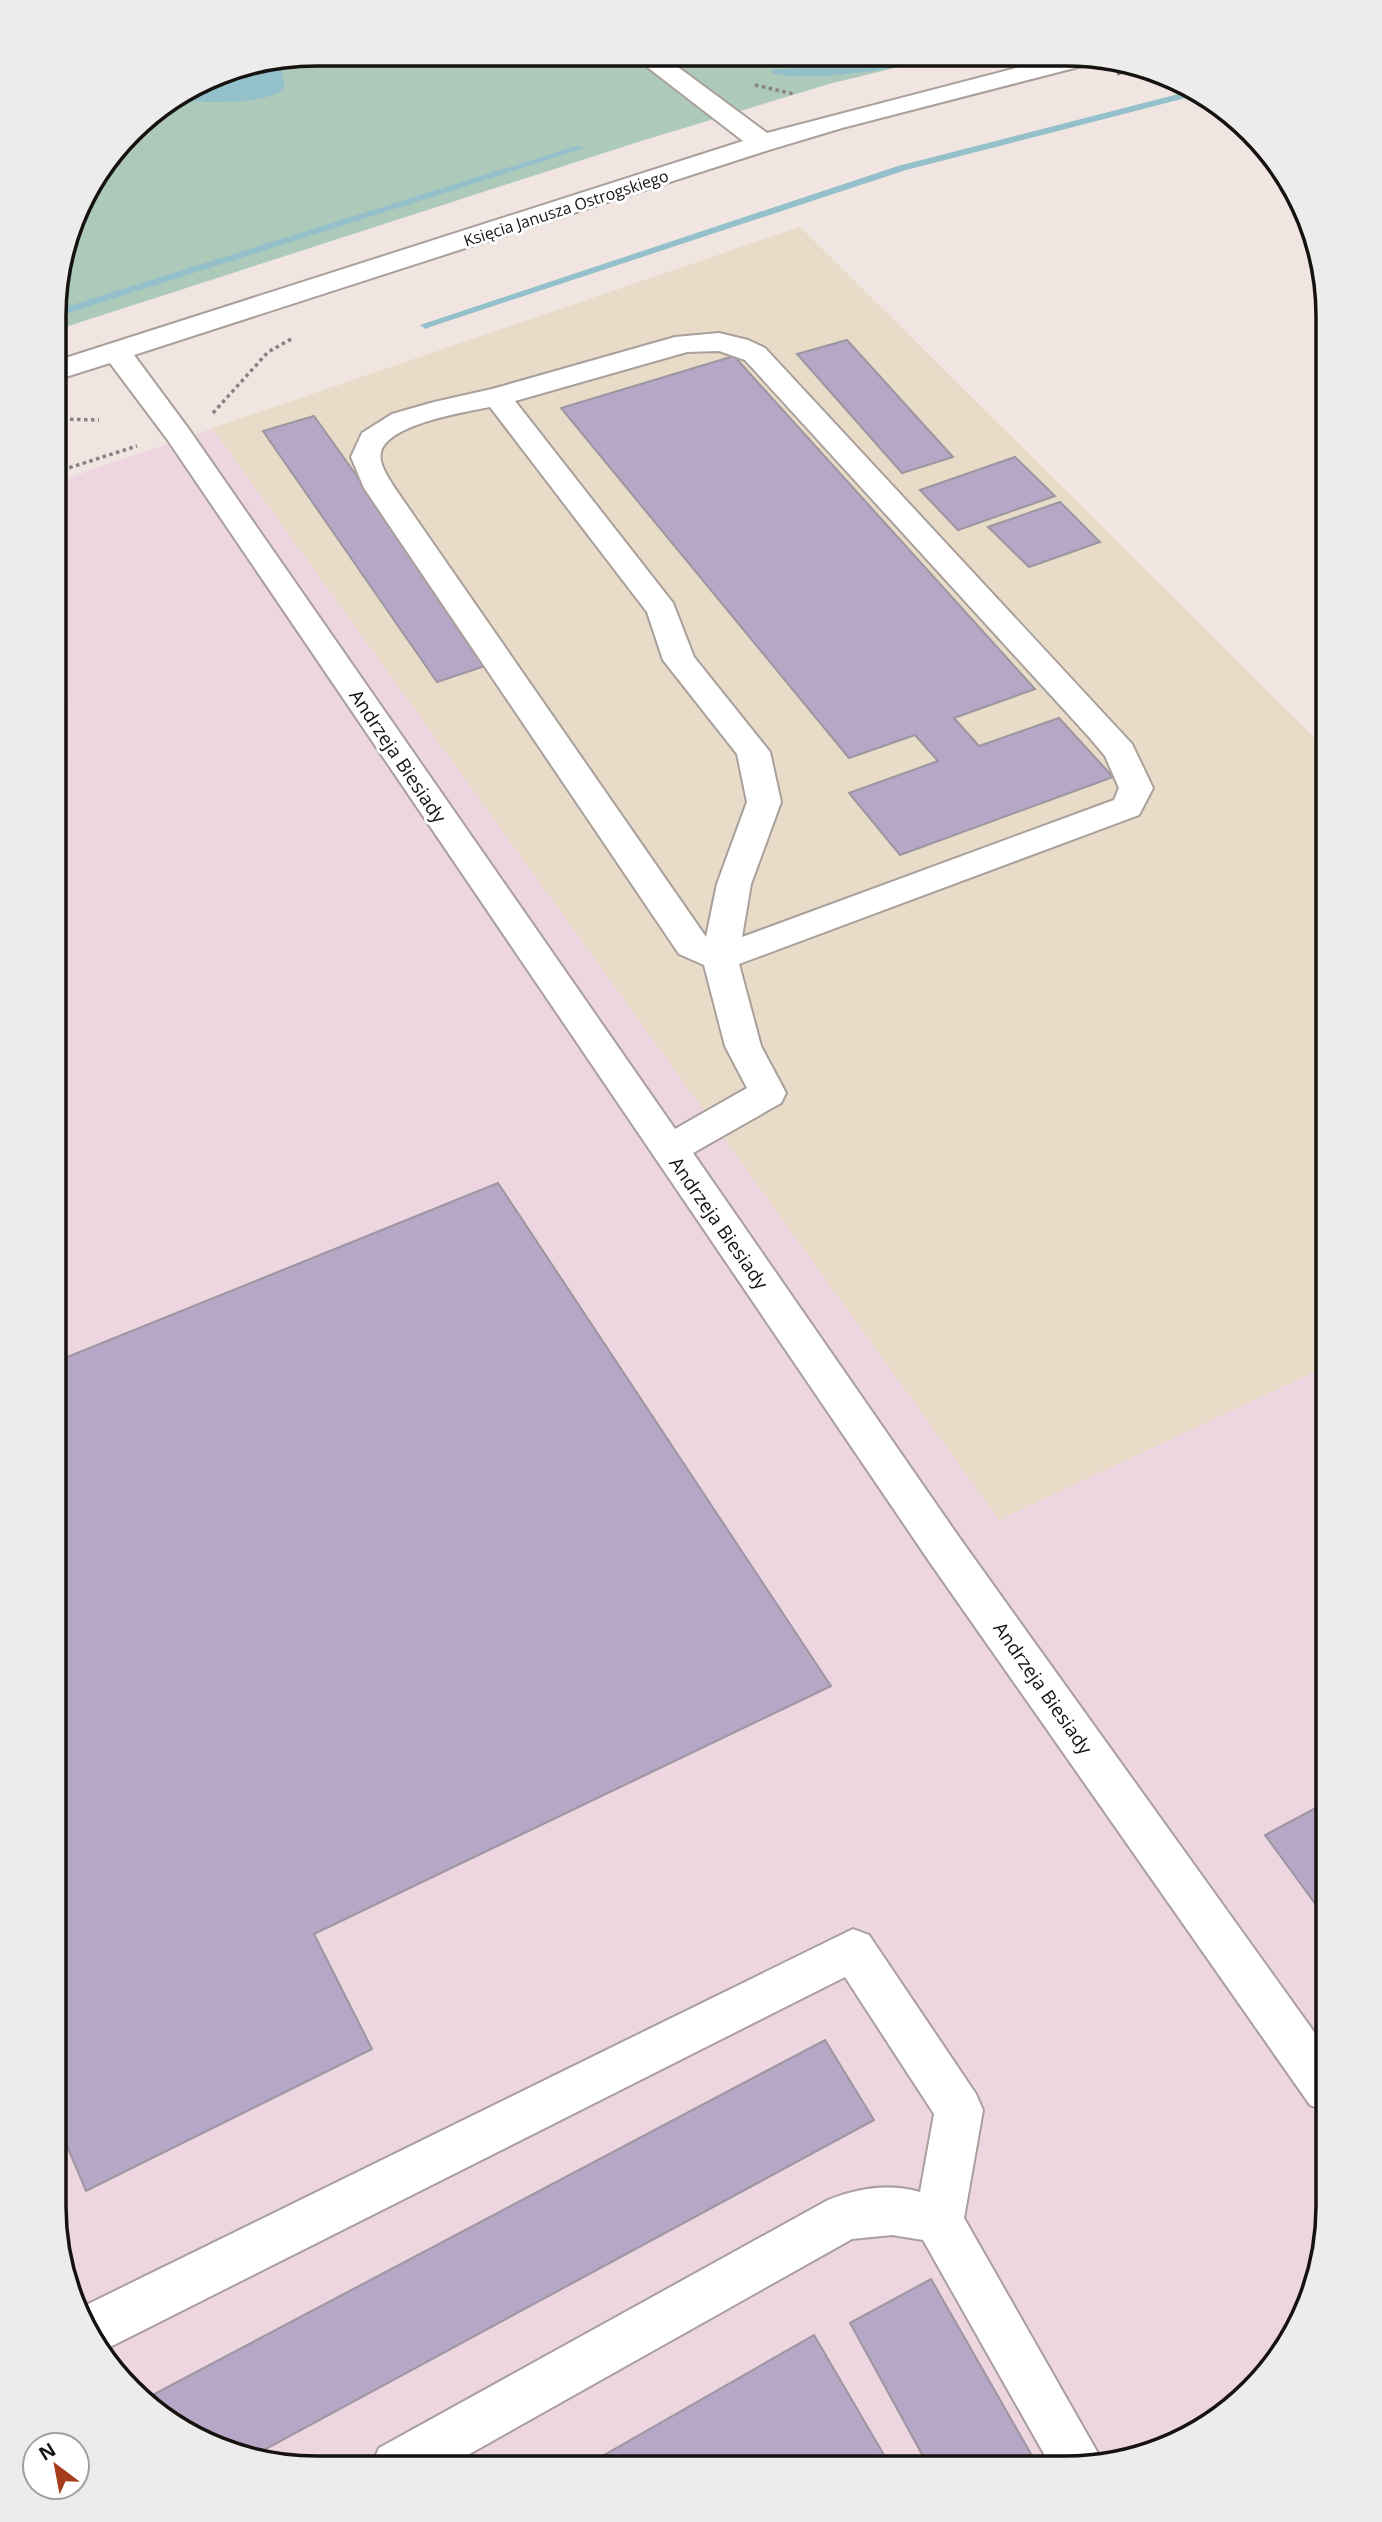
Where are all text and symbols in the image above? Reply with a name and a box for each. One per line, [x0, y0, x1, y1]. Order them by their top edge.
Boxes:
street label: Księcia Janusza Ostrogskiego [461, 164, 671, 252]
street label: Andrzeja Biesiady [344, 684, 453, 828]
street label: Andrzeja Biesiady [664, 1152, 775, 1295]
street label: Andrzeja Biesiady [988, 1617, 1099, 1760]
north arrow [21, 2431, 91, 2501]
text: N [34, 2436, 60, 2467]

